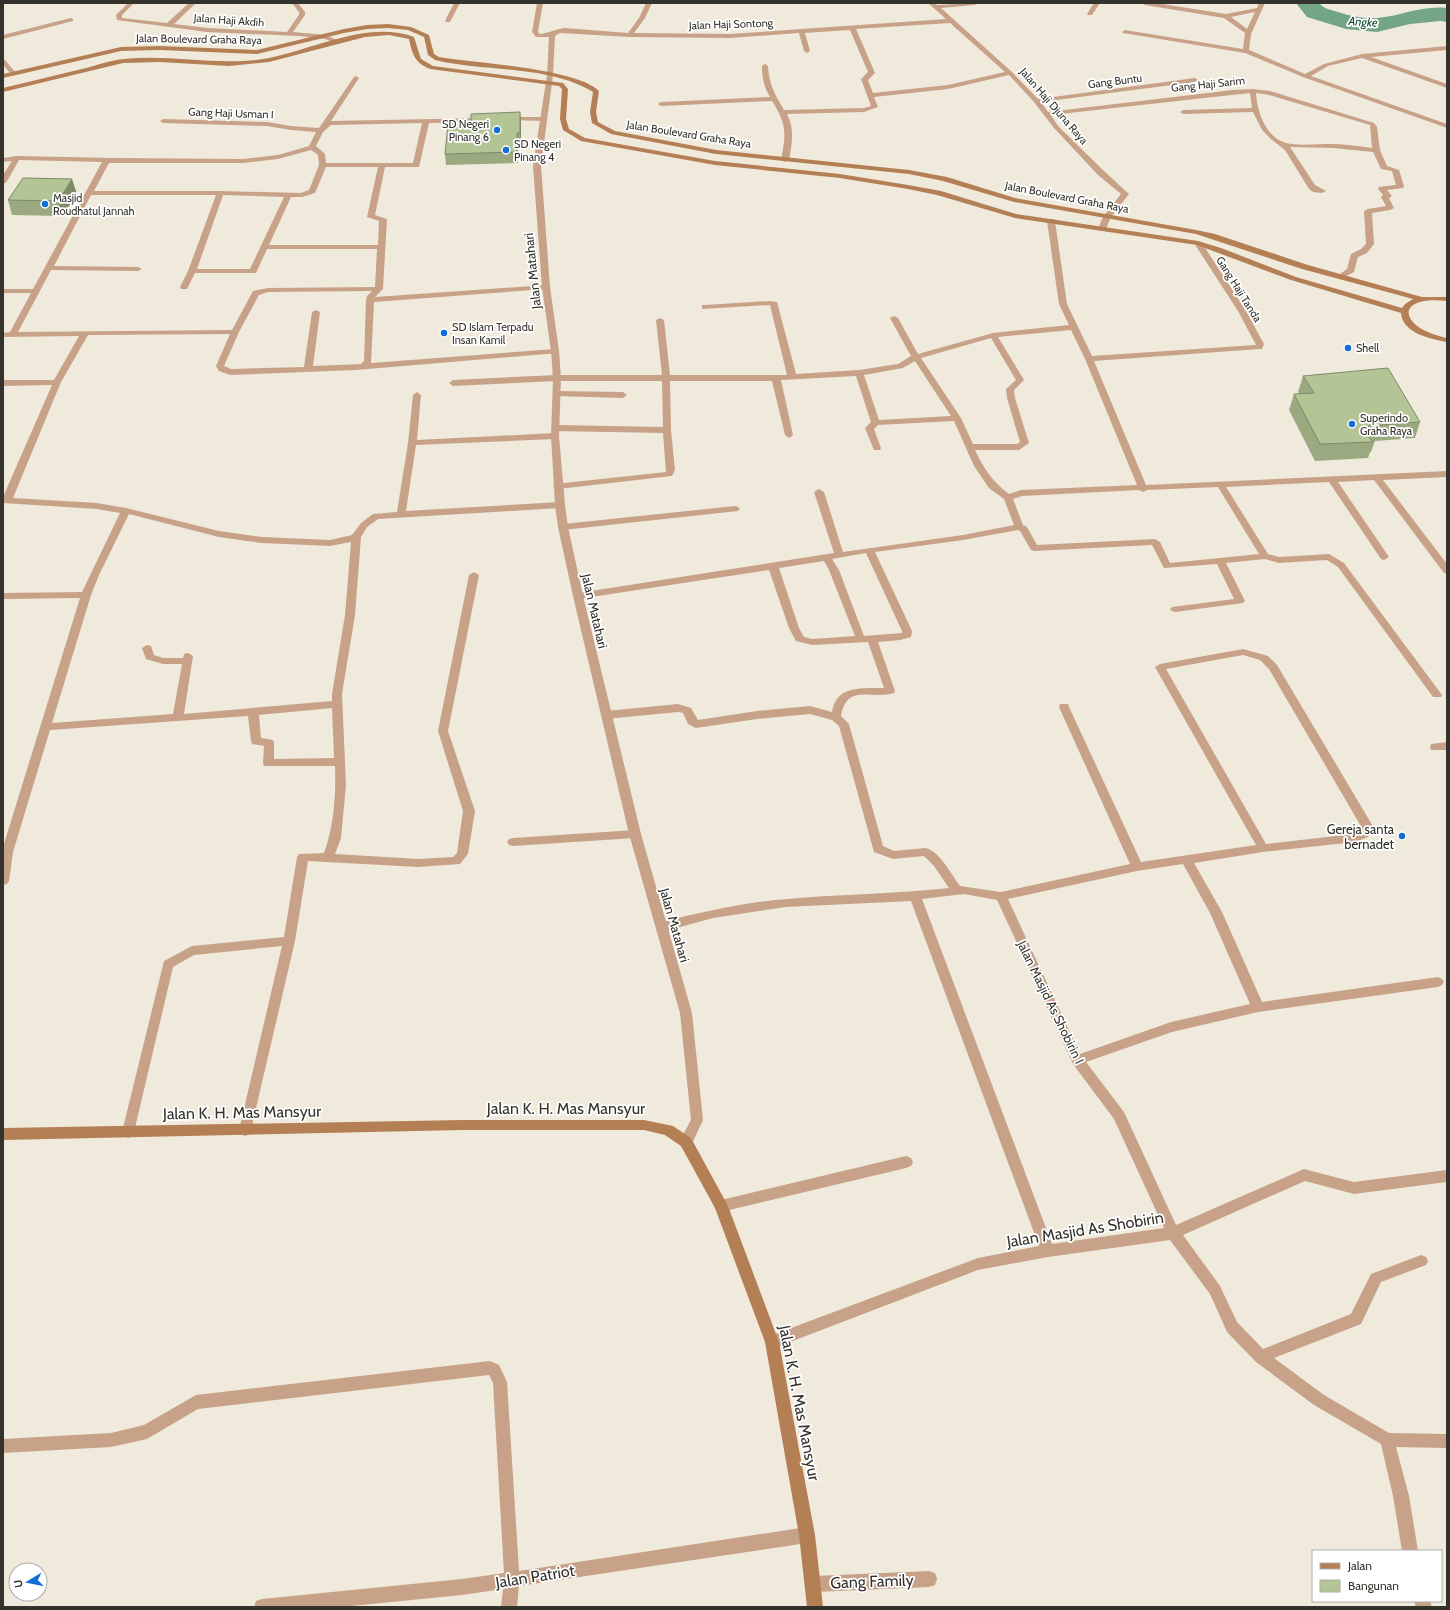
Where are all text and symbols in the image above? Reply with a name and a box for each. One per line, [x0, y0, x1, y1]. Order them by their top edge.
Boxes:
street label: Jalan Haji Akdih [192, 10, 265, 29]
water label: Angke [1347, 13, 1378, 30]
street label: Jalan Haji Sontong [688, 16, 774, 33]
street label: Jalan Boulevard Graha Raya [135, 31, 263, 47]
street label: Jalan Haji Djuna Raya [1016, 64, 1092, 148]
street label: Gang Buntu [1087, 71, 1143, 91]
street label: Gang Haji Sarim [1170, 73, 1246, 95]
street label: Gang Haji Usman I [188, 105, 274, 121]
place label: SD Negeri Pinang 6 [442, 117, 489, 144]
street label: Jalan Boulevard Graha Raya [625, 117, 753, 151]
marker: SD Negeri Pinang 6 [492, 125, 502, 135]
place label: SD Negeri Pinang 4 [514, 137, 561, 164]
marker: SD Negeri Pinang 4 [501, 145, 511, 155]
street label: Jalan Boulevard Graha Raya [1003, 178, 1131, 216]
place label: Masjid Roudhatul Jannah [53, 191, 135, 218]
marker: Masjid Roudhatul Jannah [40, 199, 50, 209]
street label: Jalan Matahari [520, 232, 544, 311]
street label: Gang Haji Tanda [1213, 254, 1265, 325]
place label: SD Islam Terpadu Insan Kamil [452, 320, 534, 347]
marker: SD Islam Terpadu Insan Kamil [439, 328, 449, 338]
place label: Shell [1356, 341, 1380, 355]
marker: Shell [1343, 343, 1353, 353]
place label: Superindo Graha Raya [1360, 411, 1413, 438]
marker: Superindo Graha Raya [1347, 419, 1357, 429]
street label: Jalan Matahari [578, 571, 611, 650]
place label: Gereja santa bernadet [1327, 821, 1395, 852]
marker: Gereja santa bernadet [1397, 831, 1407, 841]
street label: Jalan Matahari [657, 885, 693, 964]
street label: Jalan Masjid As Shobirin I [1013, 937, 1088, 1067]
street label: Jalan K. H. Mas Mansyur [486, 1099, 646, 1118]
street label: Jalan K. H. Mas Mansyur [162, 1102, 322, 1123]
street label: Jalan Masjid As Shobirin [1004, 1208, 1165, 1251]
street label: Jalan K. H. Mas Mansyur [775, 1323, 824, 1484]
legend [1312, 1550, 1442, 1602]
text: Jalan [1347, 1558, 1372, 1573]
street label: Jalan Patriot [493, 1561, 577, 1592]
north arrow [8, 1562, 48, 1602]
street label: Gang Family [830, 1571, 914, 1592]
text: Bangunan [1348, 1578, 1399, 1593]
text: U [11, 1579, 26, 1589]

